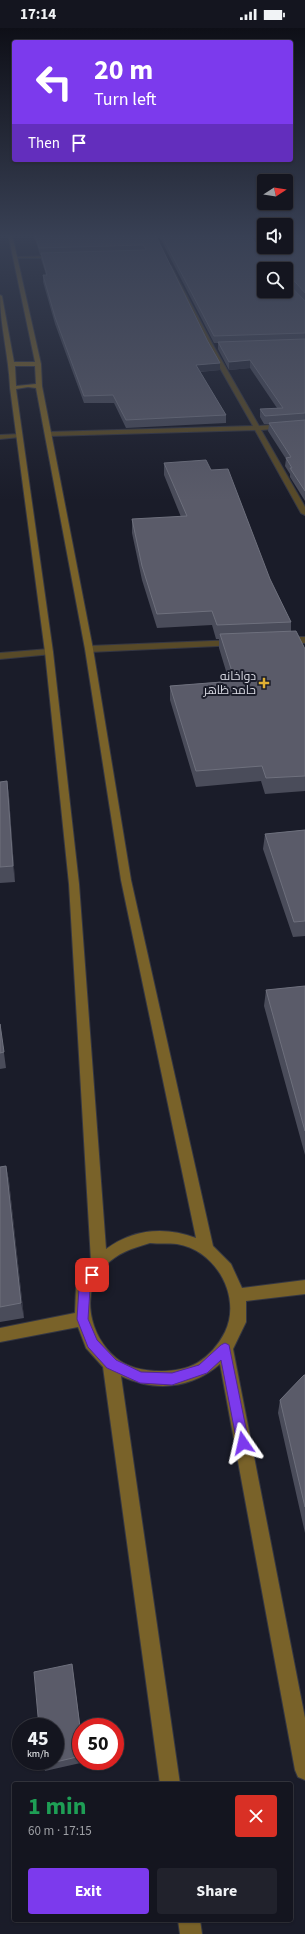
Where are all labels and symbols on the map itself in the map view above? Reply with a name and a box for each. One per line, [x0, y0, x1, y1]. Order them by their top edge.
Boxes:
north arrow [257, 174, 293, 210]
place label: دواخانه حامد ظاهر [203, 668, 256, 699]
marker: دواخانه حامد ظاهر [259, 678, 269, 688]
pin [75, 1258, 109, 1292]
position arrow [222, 1422, 264, 1464]
speed limit sign: 50 [72, 1718, 124, 1770]

